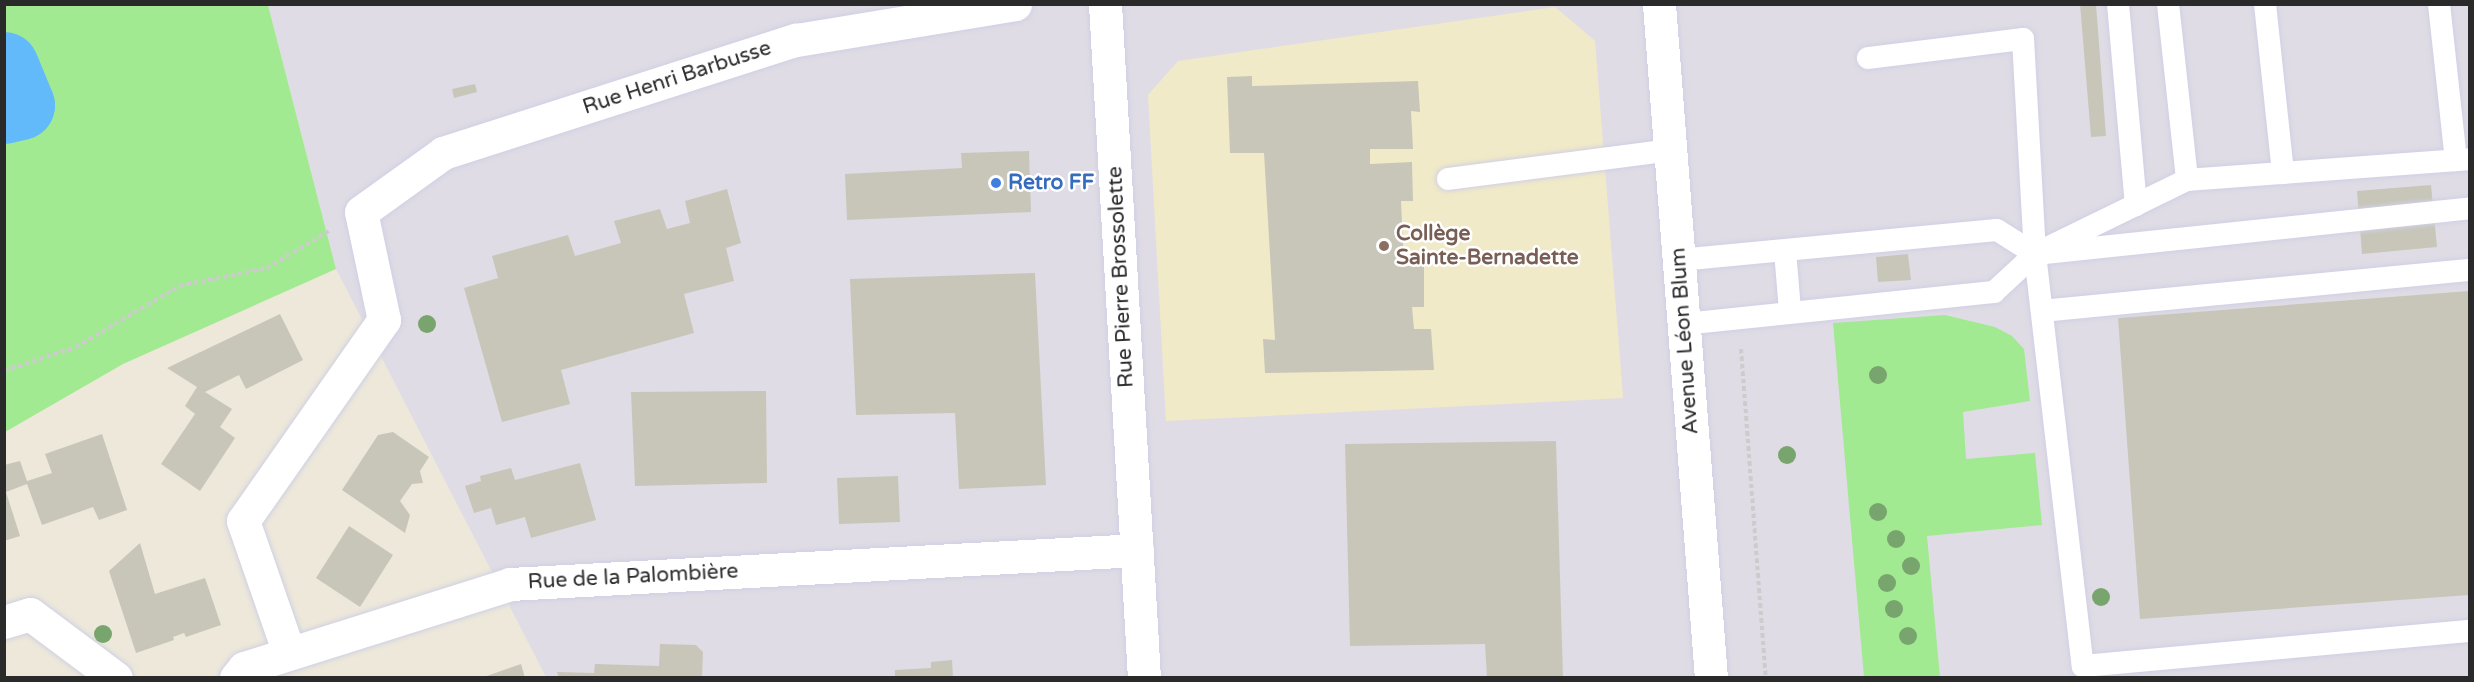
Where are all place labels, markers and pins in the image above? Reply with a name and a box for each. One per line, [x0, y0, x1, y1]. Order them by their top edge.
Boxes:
place label: Retro FF [1008, 170, 1094, 196]
marker: Retro FF [989, 176, 1003, 190]
place label: Collège Sainte-Bernadette [1396, 221, 1579, 271]
marker: Collège Sainte-Bernadette [1377, 239, 1391, 253]

